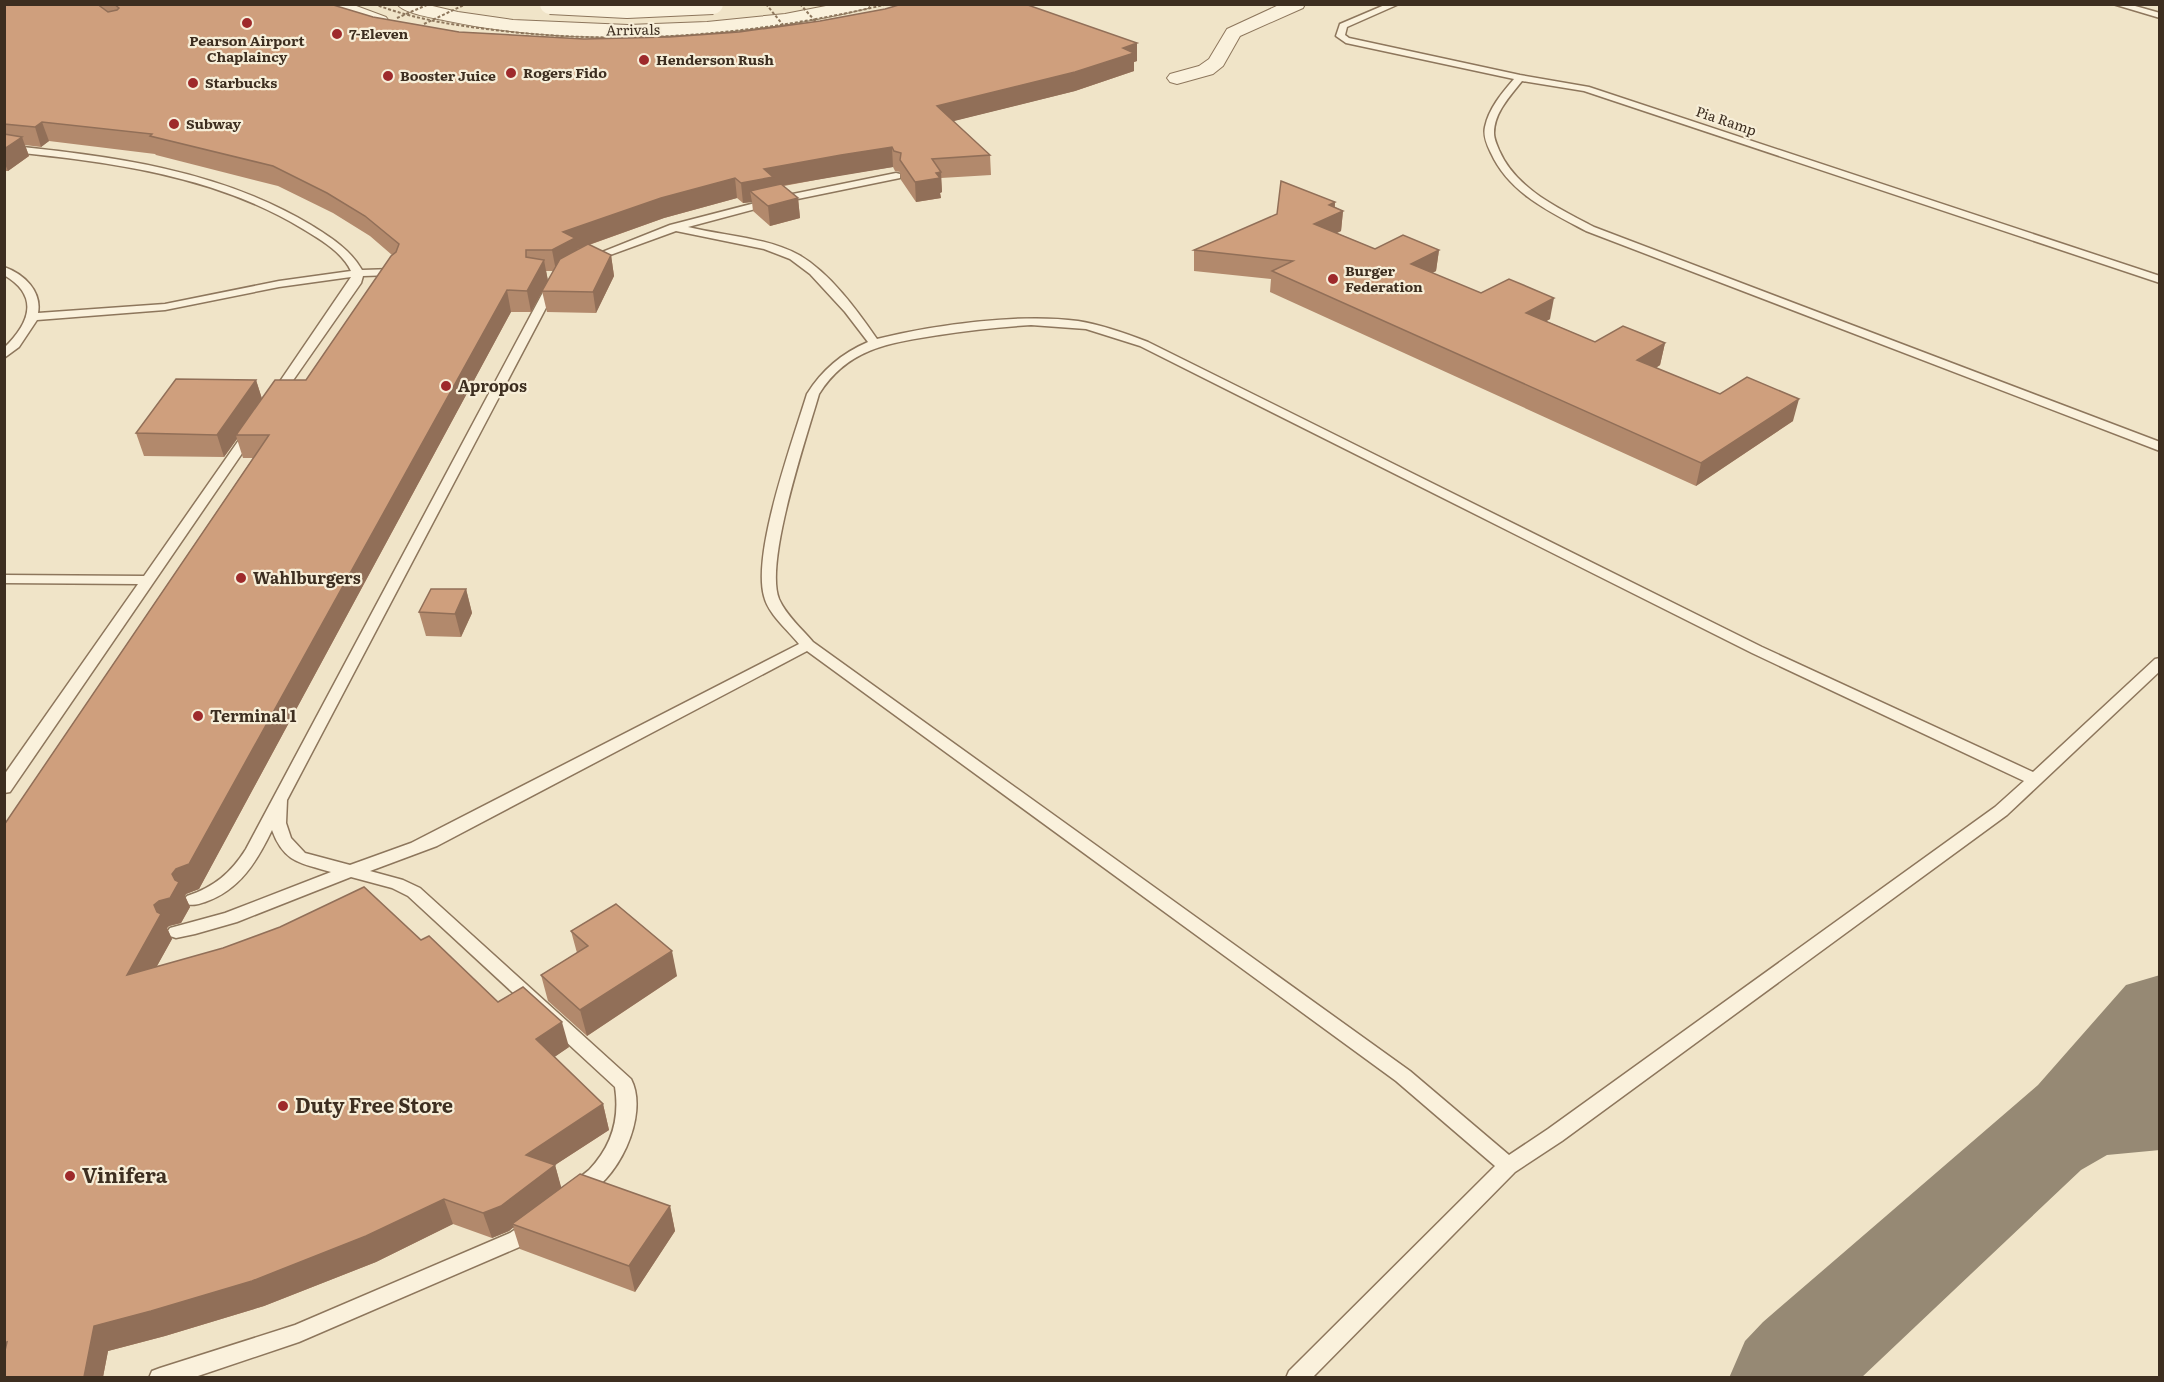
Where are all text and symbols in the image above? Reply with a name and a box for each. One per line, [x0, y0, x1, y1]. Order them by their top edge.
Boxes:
marker: Pearson Airport Chaplaincy [240, 16, 254, 30]
street label: Arrivals [606, 19, 660, 39]
place label: 7-Eleven [349, 23, 409, 43]
marker: 7-Eleven [330, 27, 344, 41]
place label: Pearson Airport Chaplaincy [189, 30, 306, 66]
place label: Henderson Rush [656, 49, 774, 69]
marker: Henderson Rush [637, 53, 651, 67]
place label: Rogers Fido [523, 62, 607, 82]
place label: Booster Juice [400, 65, 496, 85]
marker: Rogers Fido [504, 66, 518, 80]
marker: Booster Juice [381, 69, 395, 83]
place label: Starbucks [205, 72, 277, 92]
marker: Starbucks [186, 76, 200, 90]
street label: Pia Ramp [1693, 100, 1759, 140]
place label: Subway [186, 113, 241, 133]
marker: Subway [167, 117, 181, 131]
place label: Burger Federation [1345, 260, 1423, 296]
marker: Burger Federation [1326, 272, 1340, 286]
place label: Apropos [458, 373, 527, 397]
marker: Apropos [439, 379, 453, 393]
place label: Wahlburgers [253, 565, 361, 589]
marker: Wahlburgers [234, 571, 248, 585]
place label: Terminal 1 [210, 703, 297, 727]
marker: Terminal 1 [191, 709, 205, 723]
place label: Duty Free Store [295, 1089, 453, 1119]
marker: Duty Free Store [276, 1099, 290, 1113]
place label: Vinifera [82, 1159, 168, 1189]
marker: Vinifera [63, 1169, 77, 1183]

